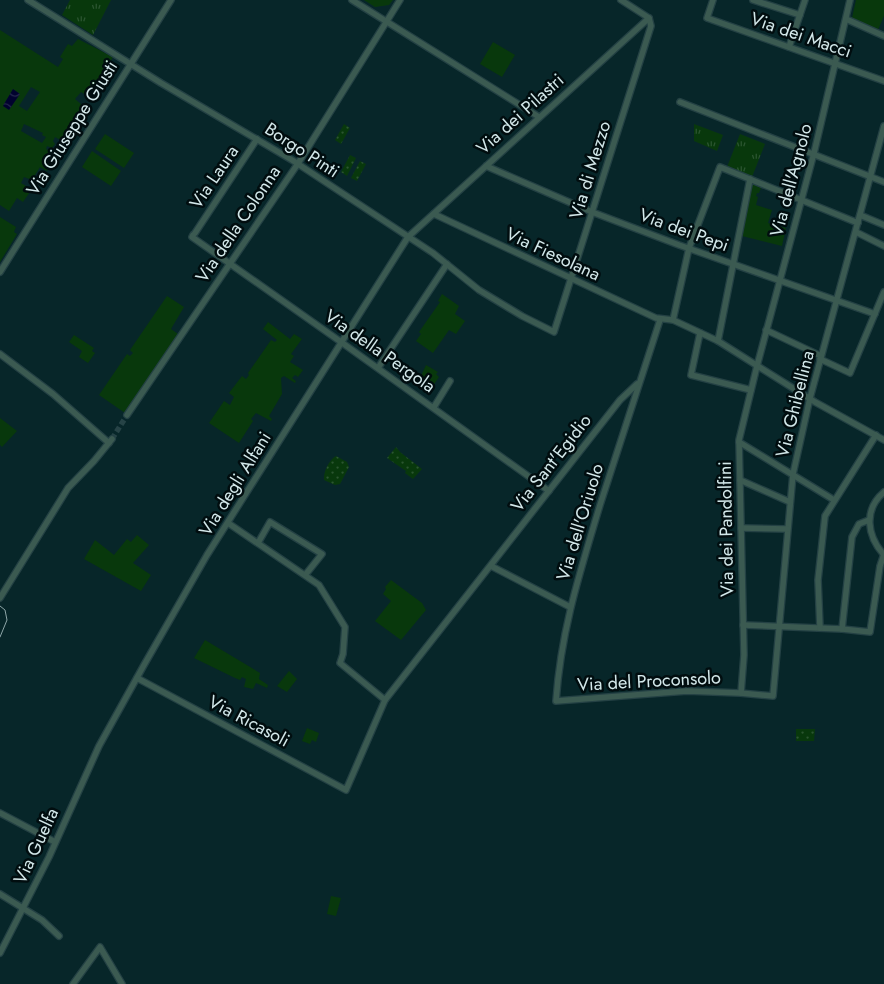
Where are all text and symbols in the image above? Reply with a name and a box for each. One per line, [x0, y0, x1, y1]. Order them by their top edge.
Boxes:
street label: Via dei Macci [747, 6, 855, 64]
street label: Via Giuseppe Giusti [20, 55, 124, 201]
street label: Via dei Pilastri [470, 68, 570, 160]
street label: Borgo Pinti [260, 116, 344, 184]
street label: Via di Mezzo [563, 118, 617, 222]
street label: Via dell'Agnolo [763, 120, 819, 240]
street label: Via Laura [183, 140, 245, 214]
street label: Via della Colonna [189, 160, 287, 288]
street label: Via dei Pepi [635, 202, 733, 258]
street label: Via Fiesolana [501, 221, 605, 287]
street label: Via della Pergola [319, 303, 441, 399]
street label: Via Ghibellina [769, 348, 821, 460]
street label: Via Sant'Egidio [505, 409, 598, 517]
street label: Via degli Alfani [193, 427, 277, 541]
street label: Via dell'Oriuolo [550, 460, 610, 584]
street label: Via dei Pandolfini [712, 461, 740, 597]
street label: Via del Proconsolo [576, 664, 722, 698]
street label: Via Ricasoli [204, 689, 294, 753]
street label: Via Guelfa [7, 804, 65, 888]

